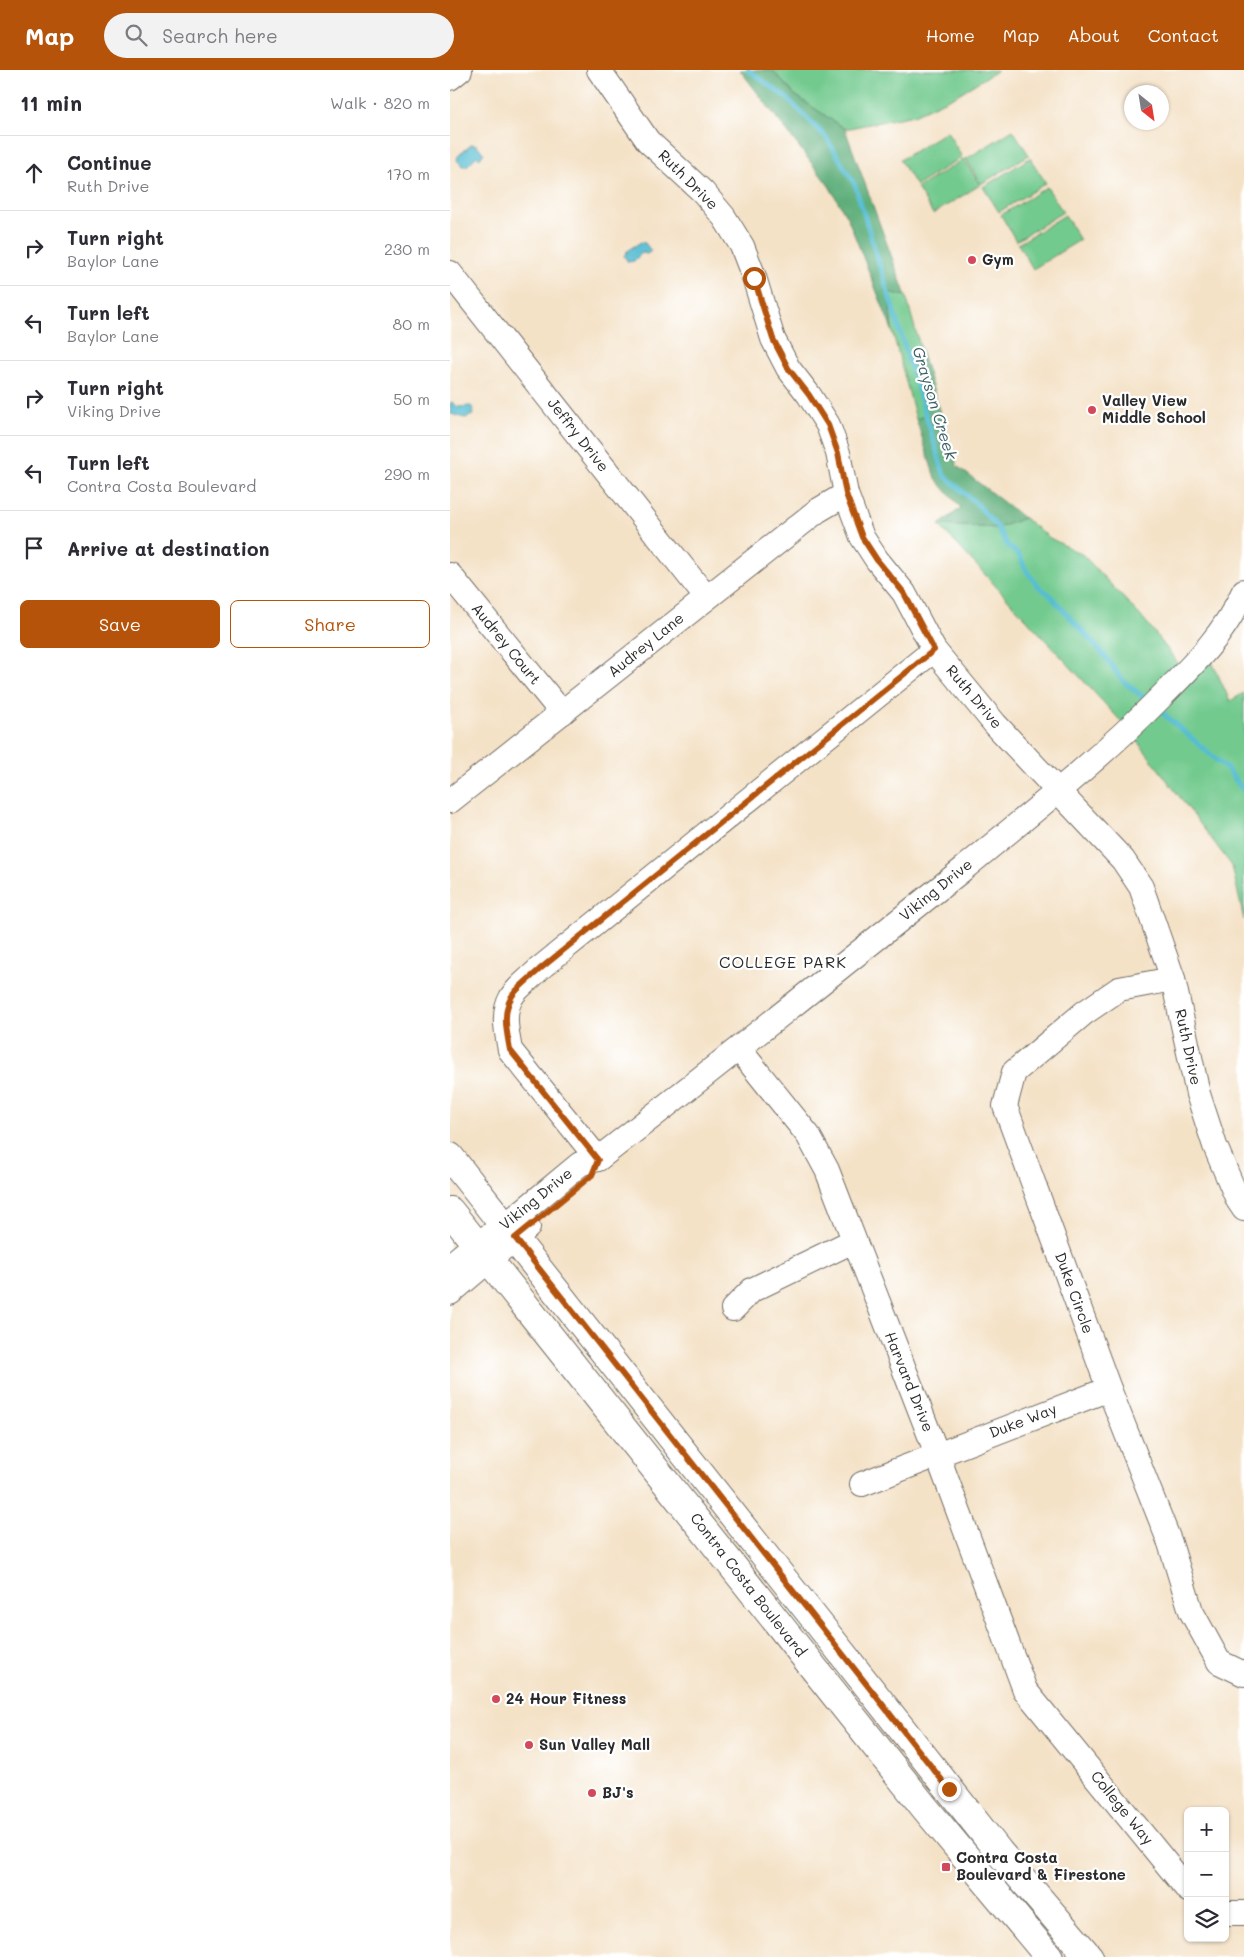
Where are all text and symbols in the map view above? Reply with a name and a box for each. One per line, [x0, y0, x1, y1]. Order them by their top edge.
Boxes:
search box [104, 13, 454, 58]
text: Map [25, 20, 74, 51]
icon: search [122, 21, 150, 49]
text: Search here [162, 23, 278, 48]
text: Home [926, 23, 975, 47]
text: Map [1003, 23, 1039, 47]
text: About [1067, 23, 1120, 47]
text: Contact [1148, 23, 1219, 47]
north arrow [1124, 85, 1169, 130]
text: 11 min [20, 89, 82, 116]
text: Walk · 820 m [330, 92, 430, 113]
street label: Ruth Drive [654, 145, 723, 214]
text: Continue [67, 150, 152, 175]
icon: ahead [20, 159, 48, 187]
text: 170 m [386, 163, 430, 184]
text: Ruth Drive [67, 175, 149, 196]
text: Turn right [67, 225, 164, 250]
icon: right [20, 234, 48, 262]
text: 230 m [384, 238, 430, 259]
place label: Gym [982, 249, 1014, 269]
text: Baylor Lane [67, 250, 159, 271]
marker: Gym [966, 254, 978, 266]
route start [743, 267, 766, 290]
text: Turn left [67, 300, 150, 325]
icon: left [20, 309, 48, 337]
text: 80 m [393, 313, 430, 334]
text: Baylor Lane [67, 325, 159, 346]
water label: Grayson Creek [908, 344, 963, 462]
text: Turn right [67, 375, 164, 400]
icon: right [20, 384, 48, 412]
text: 50 m [393, 388, 430, 409]
place label: Valley View Middle School [1102, 390, 1206, 427]
street label: Jeffry Drive [544, 393, 614, 476]
text: Viking Drive [67, 400, 161, 421]
marker: Valley View Middle School [1086, 404, 1098, 416]
text: Turn left [67, 450, 150, 475]
icon: left [20, 459, 48, 487]
text: 290 m [384, 463, 430, 484]
text: Contra Costa Boulevard [67, 475, 256, 496]
icon: arrive [20, 534, 48, 562]
text: Arrive at destination [67, 536, 270, 561]
street label: Audrey Court [468, 598, 546, 688]
button: Save [20, 600, 220, 648]
button: Share [230, 600, 430, 648]
street label: Audrey Lane [603, 607, 688, 681]
street label: Ruth Drive [942, 660, 1007, 732]
street label: Viking Drive [895, 854, 976, 925]
district label: COLLEGE PARK [719, 951, 847, 972]
street label: Ruth Drive [1171, 1007, 1207, 1087]
street label: Viking Drive [495, 1163, 576, 1234]
street label: Duke Circle [1051, 1249, 1099, 1336]
street label: Harvard Drive [881, 1329, 939, 1435]
street label: Duke Way [986, 1398, 1059, 1442]
street label: Contra Costa Boulevard [686, 1508, 811, 1661]
place label: 24 Hour Fitness [506, 1688, 626, 1708]
marker: 24 Hour Fitness [490, 1693, 502, 1705]
place label: Sun Valley Mall [539, 1734, 650, 1754]
marker: Sun Valley Mall [523, 1739, 535, 1751]
street label: College Way [1087, 1766, 1159, 1849]
route end [938, 1778, 961, 1801]
place label: BJ's [602, 1782, 634, 1802]
marker: BJ's [586, 1787, 598, 1799]
map controls [1184, 1807, 1229, 1942]
button: + [1184, 1807, 1229, 1852]
place label: Contra Costa Boulevard & Firestone [956, 1847, 1126, 1884]
button: − [1184, 1852, 1229, 1897]
marker: Contra Costa Boulevard & Firestone [940, 1861, 952, 1873]
button: layers [1184, 1897, 1229, 1942]

